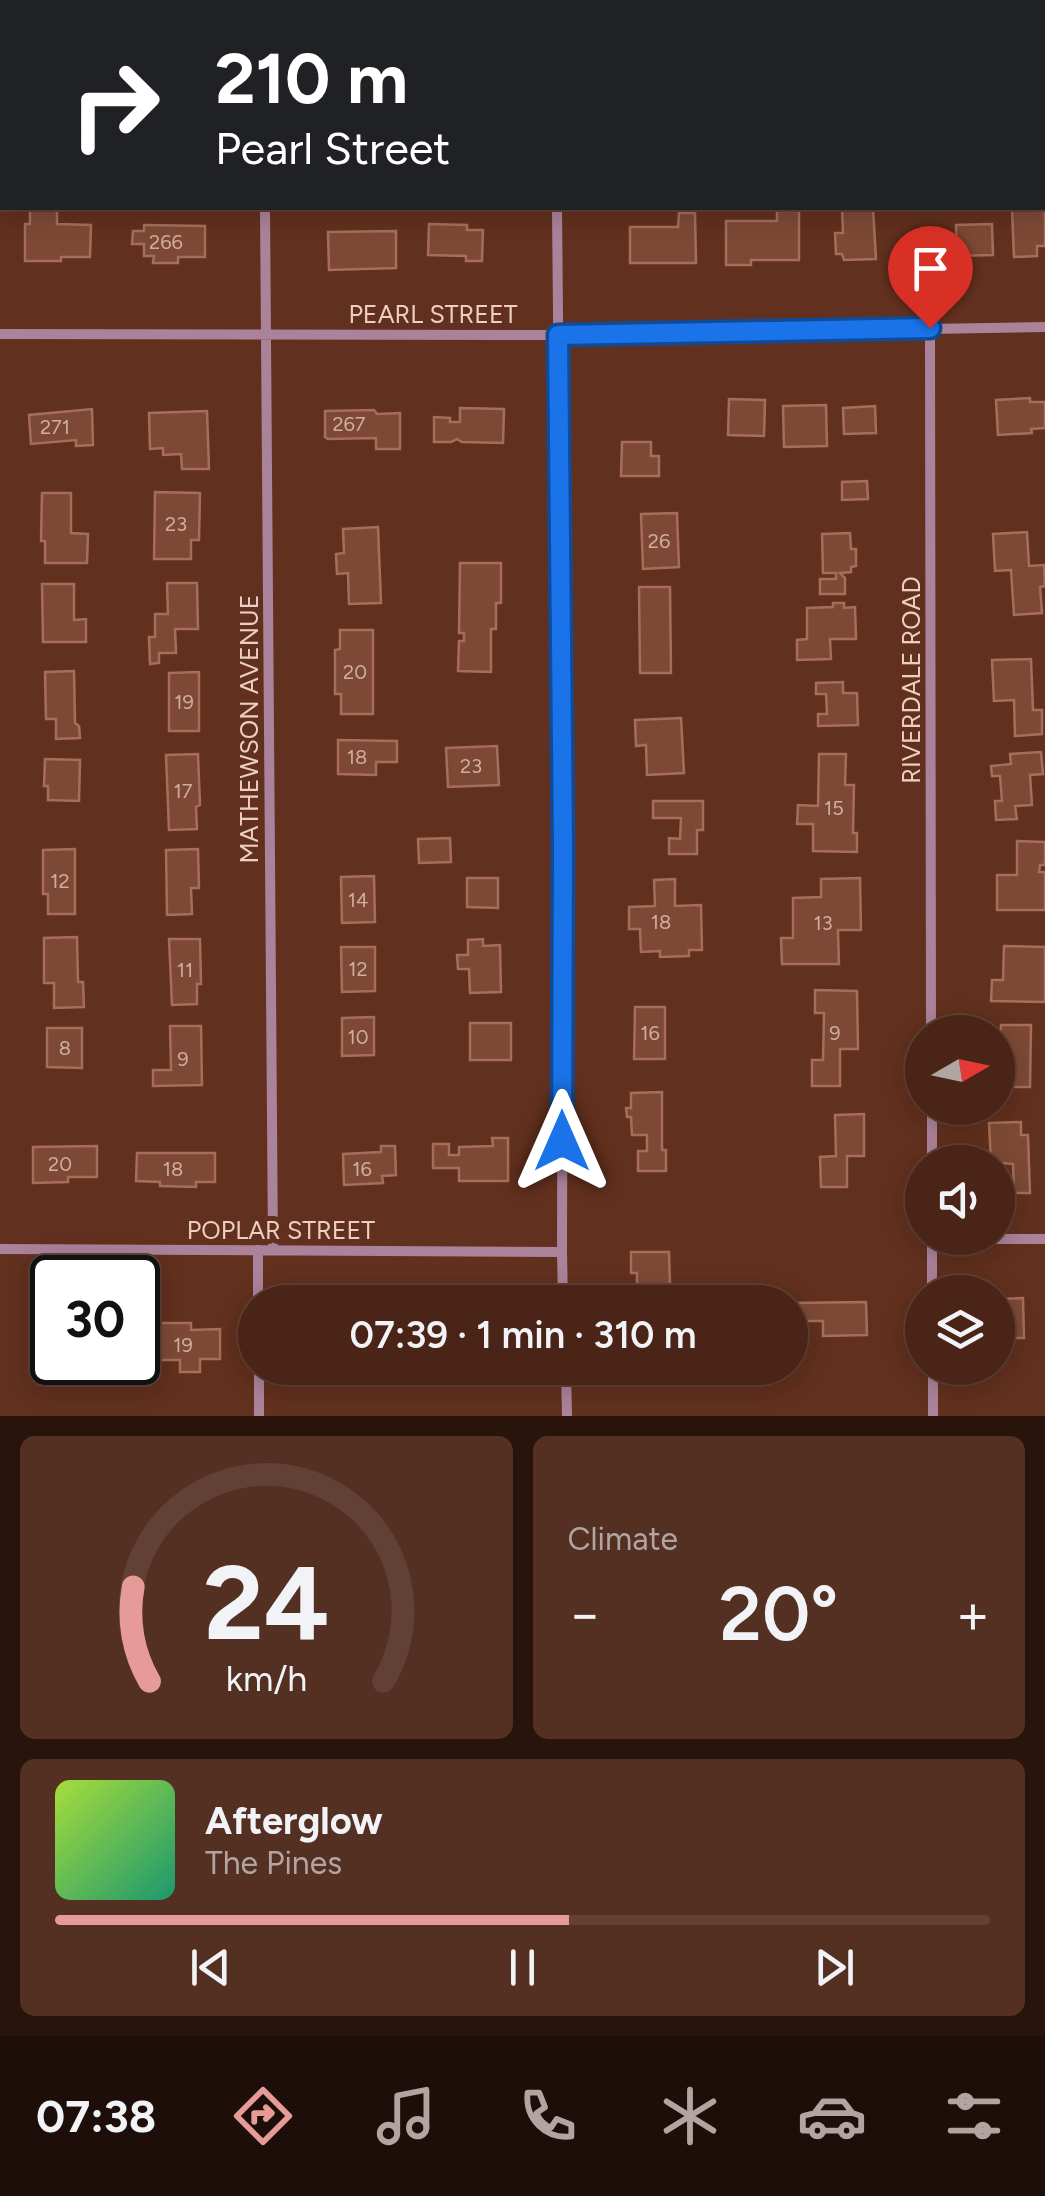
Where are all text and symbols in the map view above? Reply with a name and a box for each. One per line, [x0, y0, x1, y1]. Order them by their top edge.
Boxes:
text: 210 m [215, 36, 408, 121]
icon: right [50, 40, 180, 170]
text: Pearl Street [215, 121, 450, 175]
pin [888, 226, 973, 329]
house number: 266 [149, 230, 183, 254]
icon: arrive [903, 241, 958, 296]
street label: PEARL STREET [348, 299, 518, 329]
house number: 267 [332, 412, 366, 436]
house number: 271 [40, 415, 70, 439]
house number: 23 [165, 512, 187, 536]
house number: 26 [648, 529, 670, 553]
street label: RIVERDALE ROAD [896, 576, 926, 784]
street label: MATHEWSON AVENUE [234, 594, 264, 864]
house number: 20 [343, 660, 367, 684]
house number: 19 [174, 690, 194, 714]
house number: 18 [347, 745, 367, 769]
house number: 23 [460, 754, 482, 778]
house number: 17 [174, 779, 193, 803]
house number: 15 [824, 796, 844, 820]
house number: 12 [50, 869, 70, 893]
house number: 14 [348, 888, 368, 912]
house number: 18 [651, 910, 671, 934]
house number: 13 [813, 911, 833, 935]
house number: 12 [348, 957, 368, 981]
house number: 11 [177, 958, 193, 982]
north arrow [905, 1015, 1015, 1125]
map controls [905, 1015, 1015, 1385]
house number: 16 [640, 1021, 660, 1045]
house number: 9 [829, 1021, 841, 1045]
house number: 10 [347, 1025, 369, 1049]
house number: 8 [59, 1036, 71, 1060]
house number: 9 [177, 1047, 189, 1071]
position arrow [510, 1089, 614, 1193]
button: sound [905, 1145, 1015, 1255]
house number: 20 [48, 1152, 72, 1176]
house number: 18 [163, 1157, 183, 1181]
house number: 16 [352, 1157, 372, 1181]
street label: POPLAR STREET [187, 1215, 375, 1245]
speed limit sign: 30 [30, 1255, 160, 1385]
button: layers [905, 1275, 1015, 1385]
text: 07:39 · 1 min · 310 m [349, 1312, 697, 1358]
house number: 19 [173, 1333, 193, 1357]
text: Climate [568, 1520, 678, 1558]
text: 24 [203, 1540, 329, 1665]
text: 20° [719, 1569, 838, 1659]
text: − [568, 1581, 602, 1647]
text: + [956, 1581, 990, 1647]
text: km/h [225, 1657, 307, 1700]
text: Afterglow [205, 1798, 383, 1844]
text: The Pines [205, 1844, 342, 1882]
icon: previous [183, 1940, 238, 1995]
icon: pause [495, 1940, 550, 1995]
icon: next [807, 1940, 862, 1995]
icon: directions [228, 2081, 298, 2151]
icon: music [371, 2081, 441, 2151]
icon: phone [513, 2081, 583, 2151]
icon: climate [655, 2081, 725, 2151]
icon: car [797, 2081, 867, 2151]
icon: filters [939, 2081, 1009, 2151]
text: 07:38 [36, 2089, 156, 2143]

